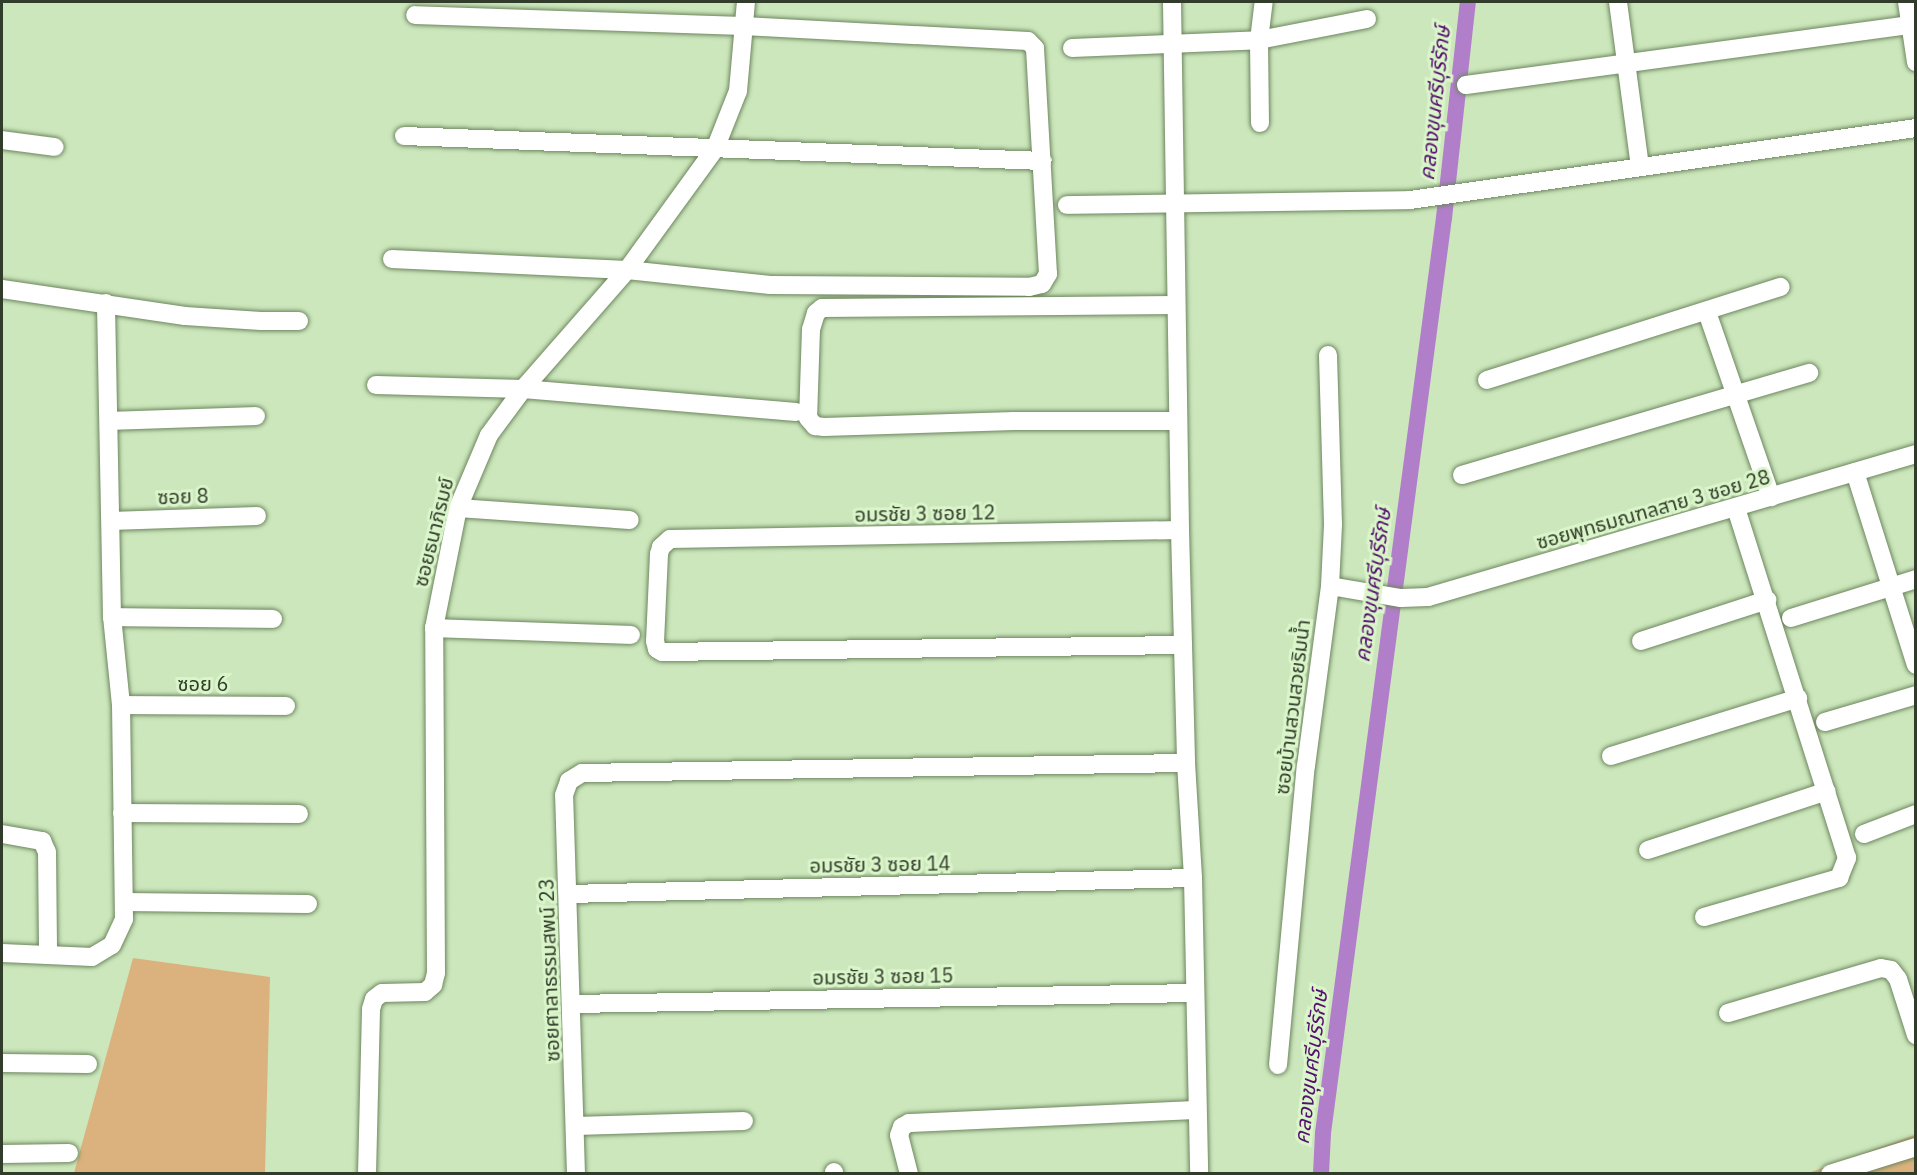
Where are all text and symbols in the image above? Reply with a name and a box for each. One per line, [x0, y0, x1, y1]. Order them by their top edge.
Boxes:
water label: คลองขุนศรีบุรีรักษ์ [1413, 24, 1455, 182]
street label: ซอยพุทธมณฑลสาย 3 ซอย 28 [1533, 464, 1773, 554]
street label: ซอยธนาภิรมย์ [408, 475, 458, 589]
street label: ซอย 8 [157, 483, 209, 509]
street label: อมรชัย 3 ซอย 12 [854, 500, 996, 526]
water label: คลองขุนศรีบุรีรักษ์ [1349, 506, 1395, 664]
street label: ซอยบ้านสวนสวยริมน้ำ [1269, 618, 1315, 796]
street label: ซอย 6 [177, 671, 229, 695]
street label: อมรชัย 3 ซอย 14 [809, 851, 951, 877]
street label: ซอยศาลาธรรมสพน์ 23 [534, 878, 564, 1062]
street label: อมรชัย 3 ซอย 15 [812, 963, 954, 989]
water label: คลองขุนศรีบุรีรักษ์ [1288, 988, 1332, 1146]

